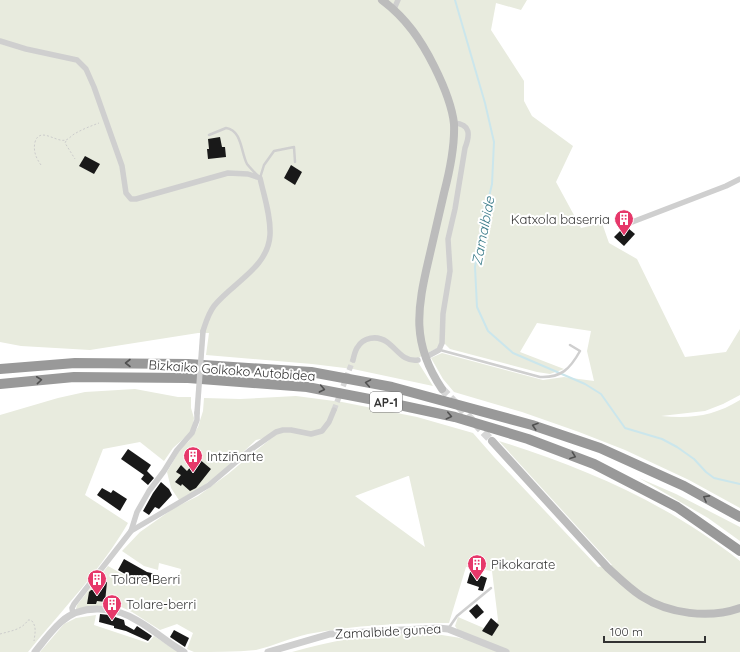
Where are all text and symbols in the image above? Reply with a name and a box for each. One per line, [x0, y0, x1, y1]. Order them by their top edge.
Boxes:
water label: Zamalbide [468, 194, 499, 267]
building icon: Katxola baserria [613, 208, 635, 236]
place label: Katxola baserria [511, 211, 610, 227]
street label: Bizkaiko Golkoko Autobidea [148, 356, 316, 384]
one-way arrow [125, 359, 131, 367]
one-way arrow [36, 376, 42, 385]
one-way arrow [365, 379, 371, 387]
one-way arrow [319, 385, 325, 393]
road number: AP-1 [370, 392, 402, 412]
one-way arrow [446, 411, 452, 419]
one-way arrow [531, 422, 538, 431]
building icon: Intziñarte [182, 445, 204, 473]
place label: Intziñarte [207, 448, 263, 464]
one-way arrow [569, 451, 576, 460]
one-way arrow [703, 495, 710, 503]
building icon: Pikokarate [466, 553, 488, 581]
place label: Pikokarate [491, 556, 555, 572]
building icon: Tolare Berri [86, 568, 108, 596]
place label: Tolare Berri [111, 571, 180, 587]
building icon: Tolare-berri [101, 593, 123, 621]
place label: Tolare-berri [126, 596, 196, 612]
scale bar [604, 618, 705, 644]
street label: Zamalbide gunea [334, 620, 442, 642]
text: 100 m [610, 624, 643, 639]

